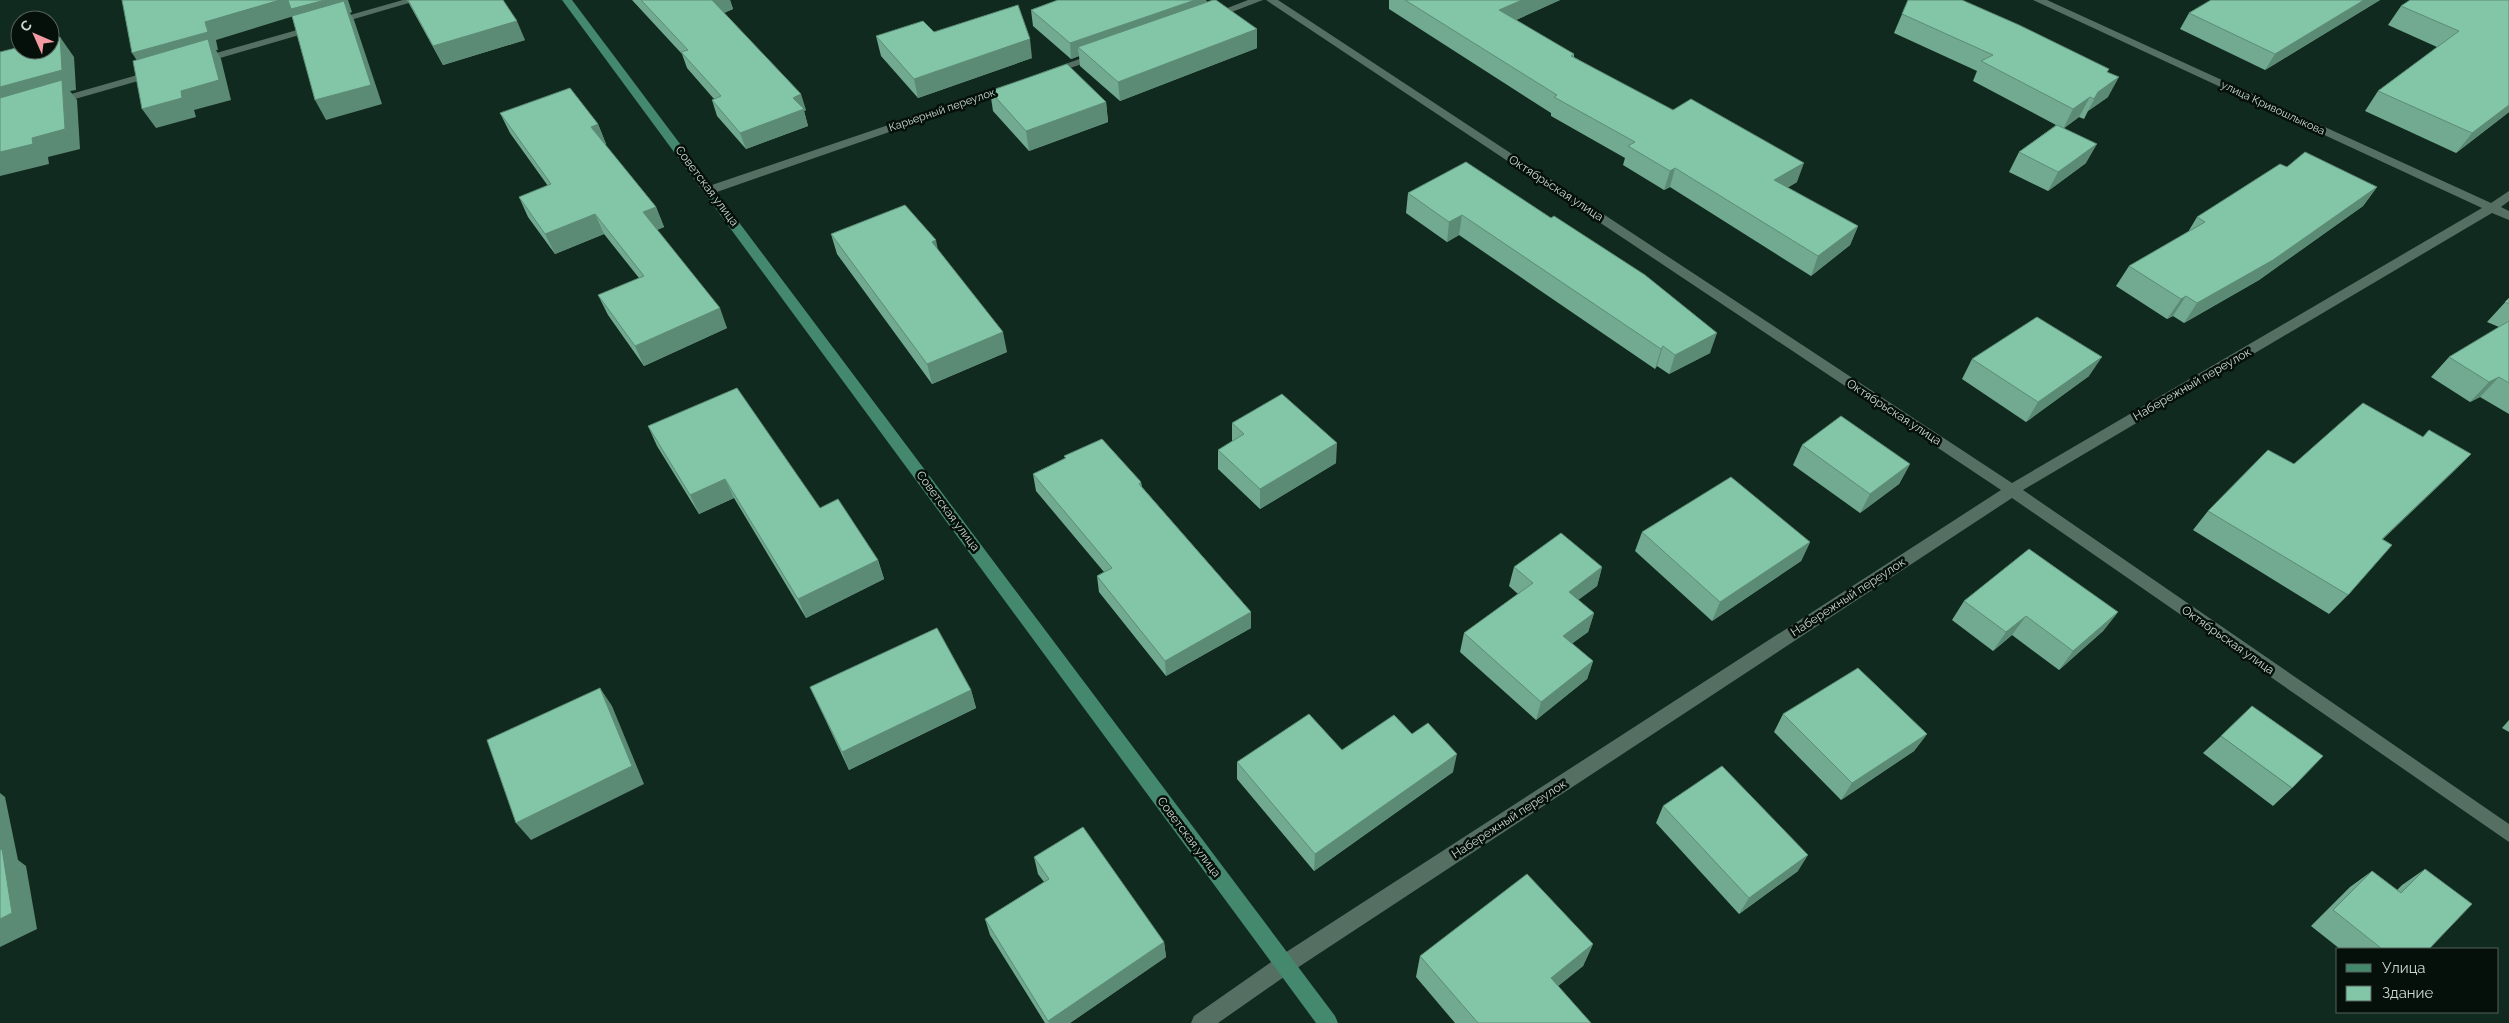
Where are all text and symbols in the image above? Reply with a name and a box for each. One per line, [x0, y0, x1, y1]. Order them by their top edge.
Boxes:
north arrow [10, 10, 60, 60]
text: С [17, 16, 35, 35]
street label: улица Кривошлыкова [2219, 78, 2327, 138]
street label: Карьерный переулок [887, 86, 997, 134]
street label: Советская улица [672, 143, 742, 229]
street label: Октябрьская улица [1506, 152, 1606, 224]
street label: Набережный переулок [2131, 344, 2253, 424]
street label: Октябрьская улица [1844, 376, 1944, 448]
street label: Советская улица [913, 468, 983, 554]
street label: Набережный переулок [1788, 555, 1908, 639]
street label: Октябрьская улица [2179, 603, 2277, 677]
street label: Набережный переулок [1449, 777, 1569, 861]
street label: Советская улица [1154, 794, 1224, 880]
legend [2336, 948, 2499, 1013]
text: Улица [2382, 959, 2426, 977]
text: Здание [2382, 984, 2434, 1002]

